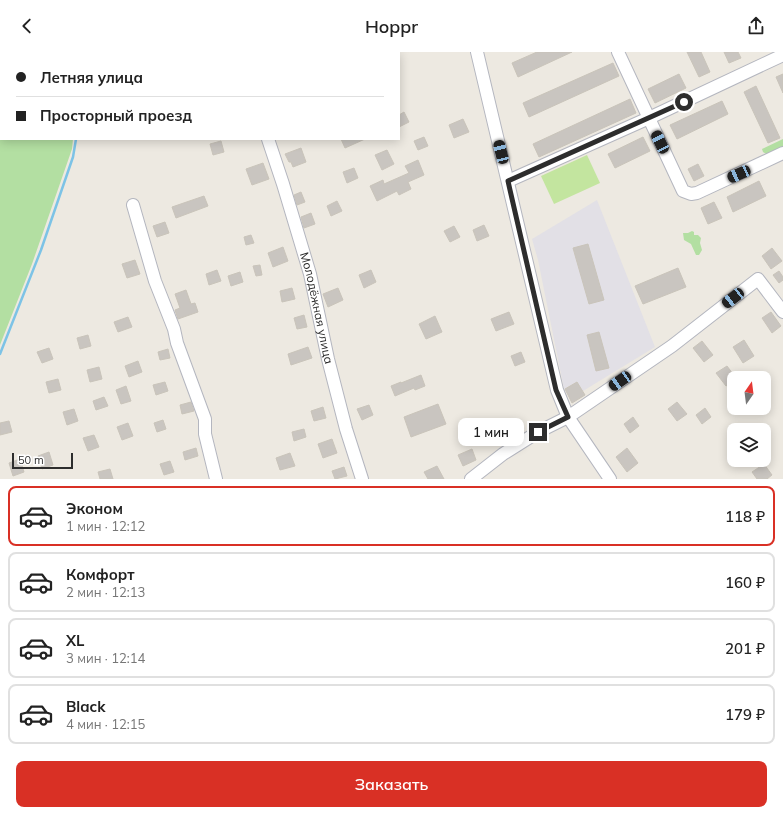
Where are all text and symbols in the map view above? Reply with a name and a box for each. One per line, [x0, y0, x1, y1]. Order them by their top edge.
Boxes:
icon: back [16, 15, 38, 37]
text: Hoppr [365, 15, 418, 38]
icon: share [745, 15, 767, 37]
text: Летняя улица [40, 68, 143, 87]
route start [675, 93, 693, 111]
text: Просторный проезд [40, 106, 192, 125]
car [649, 129, 671, 155]
car [492, 139, 510, 165]
car [726, 164, 752, 184]
street label: Молодёжная улица [297, 250, 337, 365]
car [720, 286, 746, 310]
car [607, 369, 633, 393]
north arrow [727, 371, 771, 415]
map controls [727, 371, 771, 467]
callout: 1 мин [458, 418, 524, 446]
route end [529, 423, 547, 441]
button: layers [727, 423, 771, 467]
text: 1 мин [473, 424, 509, 440]
scale bar [12, 451, 73, 470]
text: 50 m [18, 453, 44, 467]
icon: car [18, 498, 54, 534]
text: Эконом [66, 499, 123, 518]
text: 118 ₽ [725, 507, 765, 526]
text: 1 мин · 12:12 [66, 518, 145, 534]
icon: car [18, 564, 54, 600]
text: Комфорт [66, 565, 135, 584]
text: 160 ₽ [725, 573, 765, 592]
text: 2 мин · 12:13 [66, 584, 145, 600]
icon: car [18, 630, 54, 666]
text: XL [66, 631, 84, 650]
text: 201 ₽ [725, 639, 765, 658]
text: 3 мин · 12:14 [66, 650, 145, 666]
icon: car [18, 696, 54, 732]
text: Black [66, 697, 105, 716]
text: 179 ₽ [725, 705, 765, 724]
text: 4 мин · 12:15 [66, 716, 145, 732]
button: Заказать [16, 761, 767, 807]

